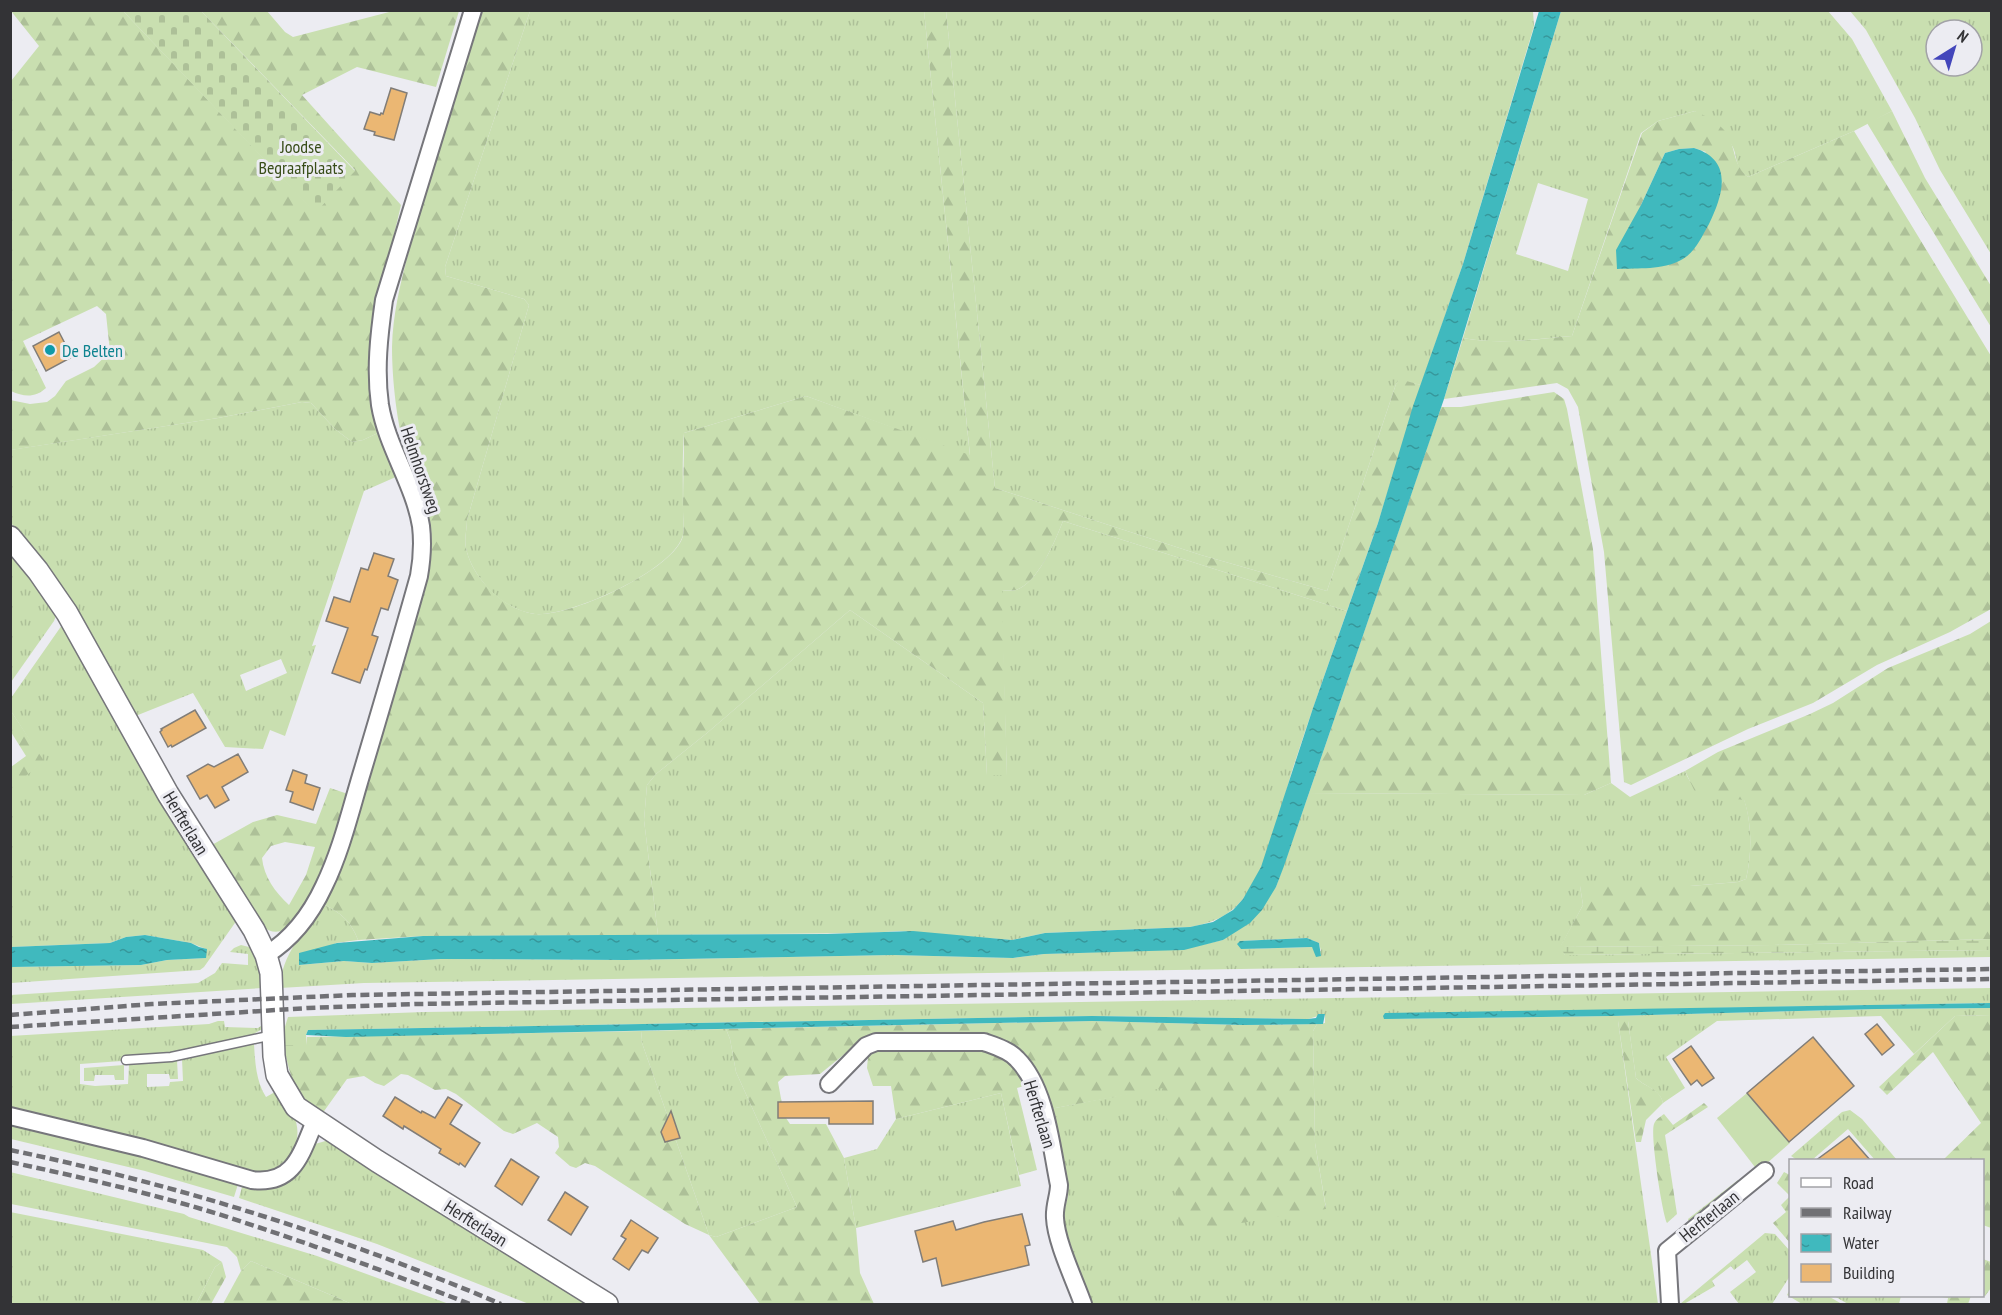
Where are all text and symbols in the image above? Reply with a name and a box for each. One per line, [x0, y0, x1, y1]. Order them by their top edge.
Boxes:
north arrow [1924, 18, 1984, 78]
text: N [1954, 25, 1972, 47]
park label: Joodse Begraafplaats [259, 135, 343, 179]
place label: De Belten [62, 339, 123, 362]
marker: De Belten [43, 343, 57, 357]
street label: Helmhorstweg [395, 424, 447, 516]
street label: Herfterlaan [158, 787, 214, 859]
street label: Herfterlaan [1019, 1077, 1061, 1151]
legend [1789, 1159, 1984, 1297]
text: Road [1843, 1171, 1874, 1194]
street label: Herfterlaan [1675, 1185, 1743, 1247]
street label: Herfterlaan [440, 1195, 512, 1251]
text: Railway [1843, 1201, 1892, 1224]
text: Water [1843, 1231, 1879, 1254]
text: Building [1843, 1261, 1895, 1284]

